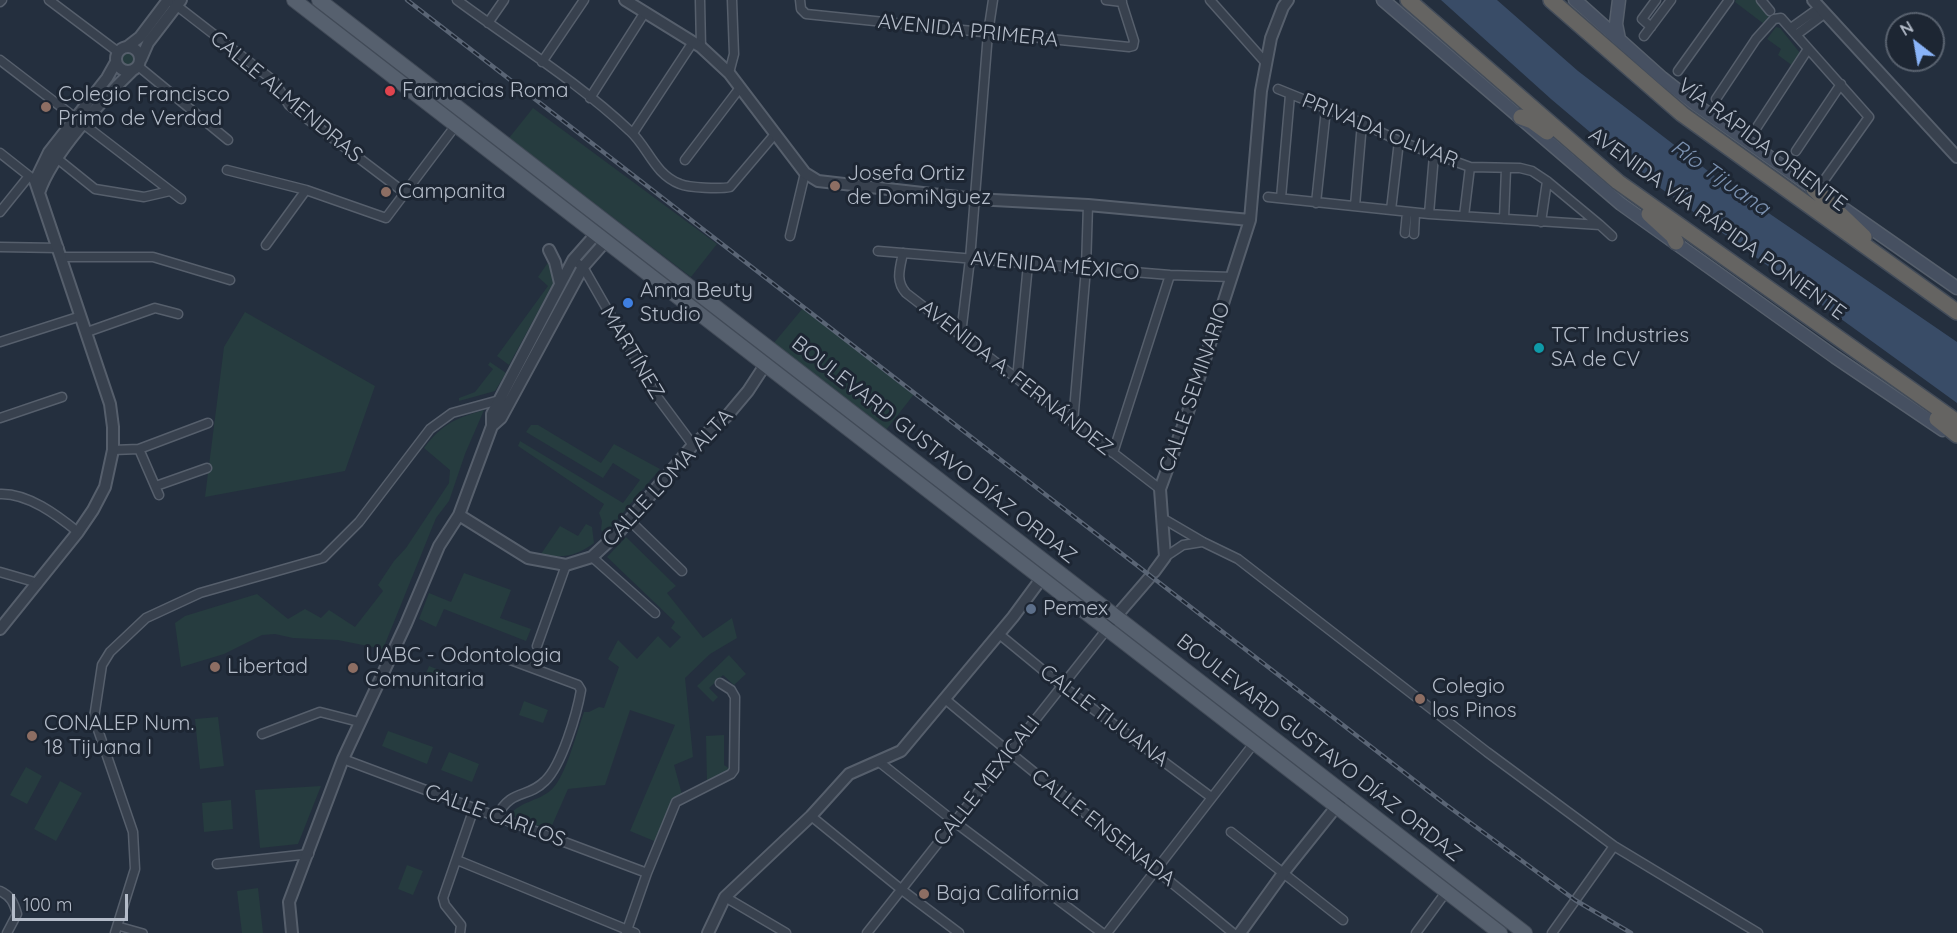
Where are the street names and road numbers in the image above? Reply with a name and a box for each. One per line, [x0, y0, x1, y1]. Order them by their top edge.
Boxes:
street label: AVENIDA PRIMERA [877, 9, 1059, 53]
street label: CALLE ALMENDRAS [205, 26, 367, 168]
street label: VÍA RÁPIDA ORIENTE [1672, 73, 1852, 217]
street label: PRIVADA OLIVAR [1298, 88, 1462, 174]
street label: AVENIDA VÍA RÁPIDA PONIENTE [1584, 122, 1850, 326]
street label: AVENIDA MÉXICO [969, 246, 1141, 286]
street label: AVENIDA A. FERNÁNDEZ [914, 295, 1118, 461]
street label: CALLE SEMINARIO [1154, 299, 1236, 475]
street label: MARTÍNEZ [595, 302, 669, 404]
street label: BOULEVARD GUSTAVO DÍAZ ORDAZ [786, 331, 1082, 569]
street label: CALLE LOMA ALTA [597, 404, 739, 552]
street label: BOULEVARD GUSTAVO DÍAZ ORDAZ [1171, 629, 1467, 867]
street label: CALLE TIJUANA [1035, 659, 1173, 773]
street label: CALLE MEXICALI [928, 711, 1046, 851]
street label: CALLE ENSENADA [1026, 764, 1180, 892]
street label: CALLE CARLOS [421, 779, 569, 853]

